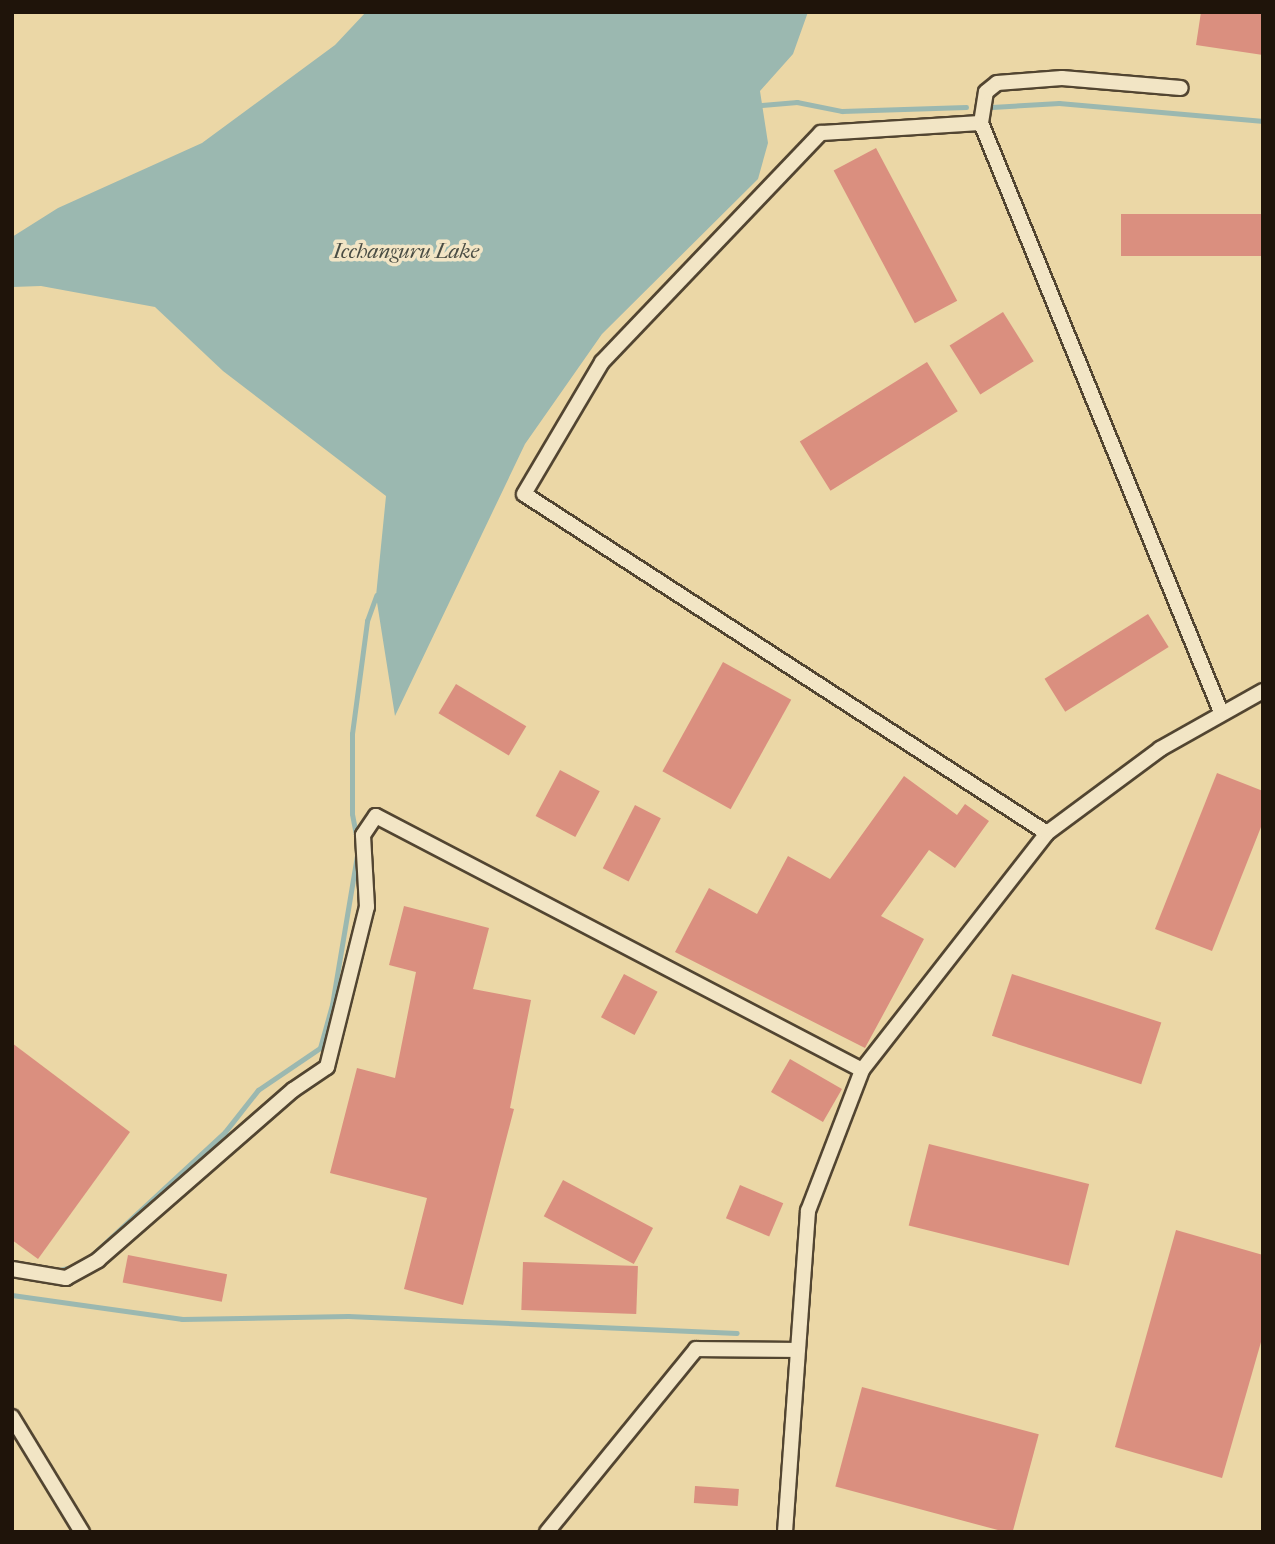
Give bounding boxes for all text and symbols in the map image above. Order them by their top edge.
water label: Icchanguru Lake [333,238,479,264]

